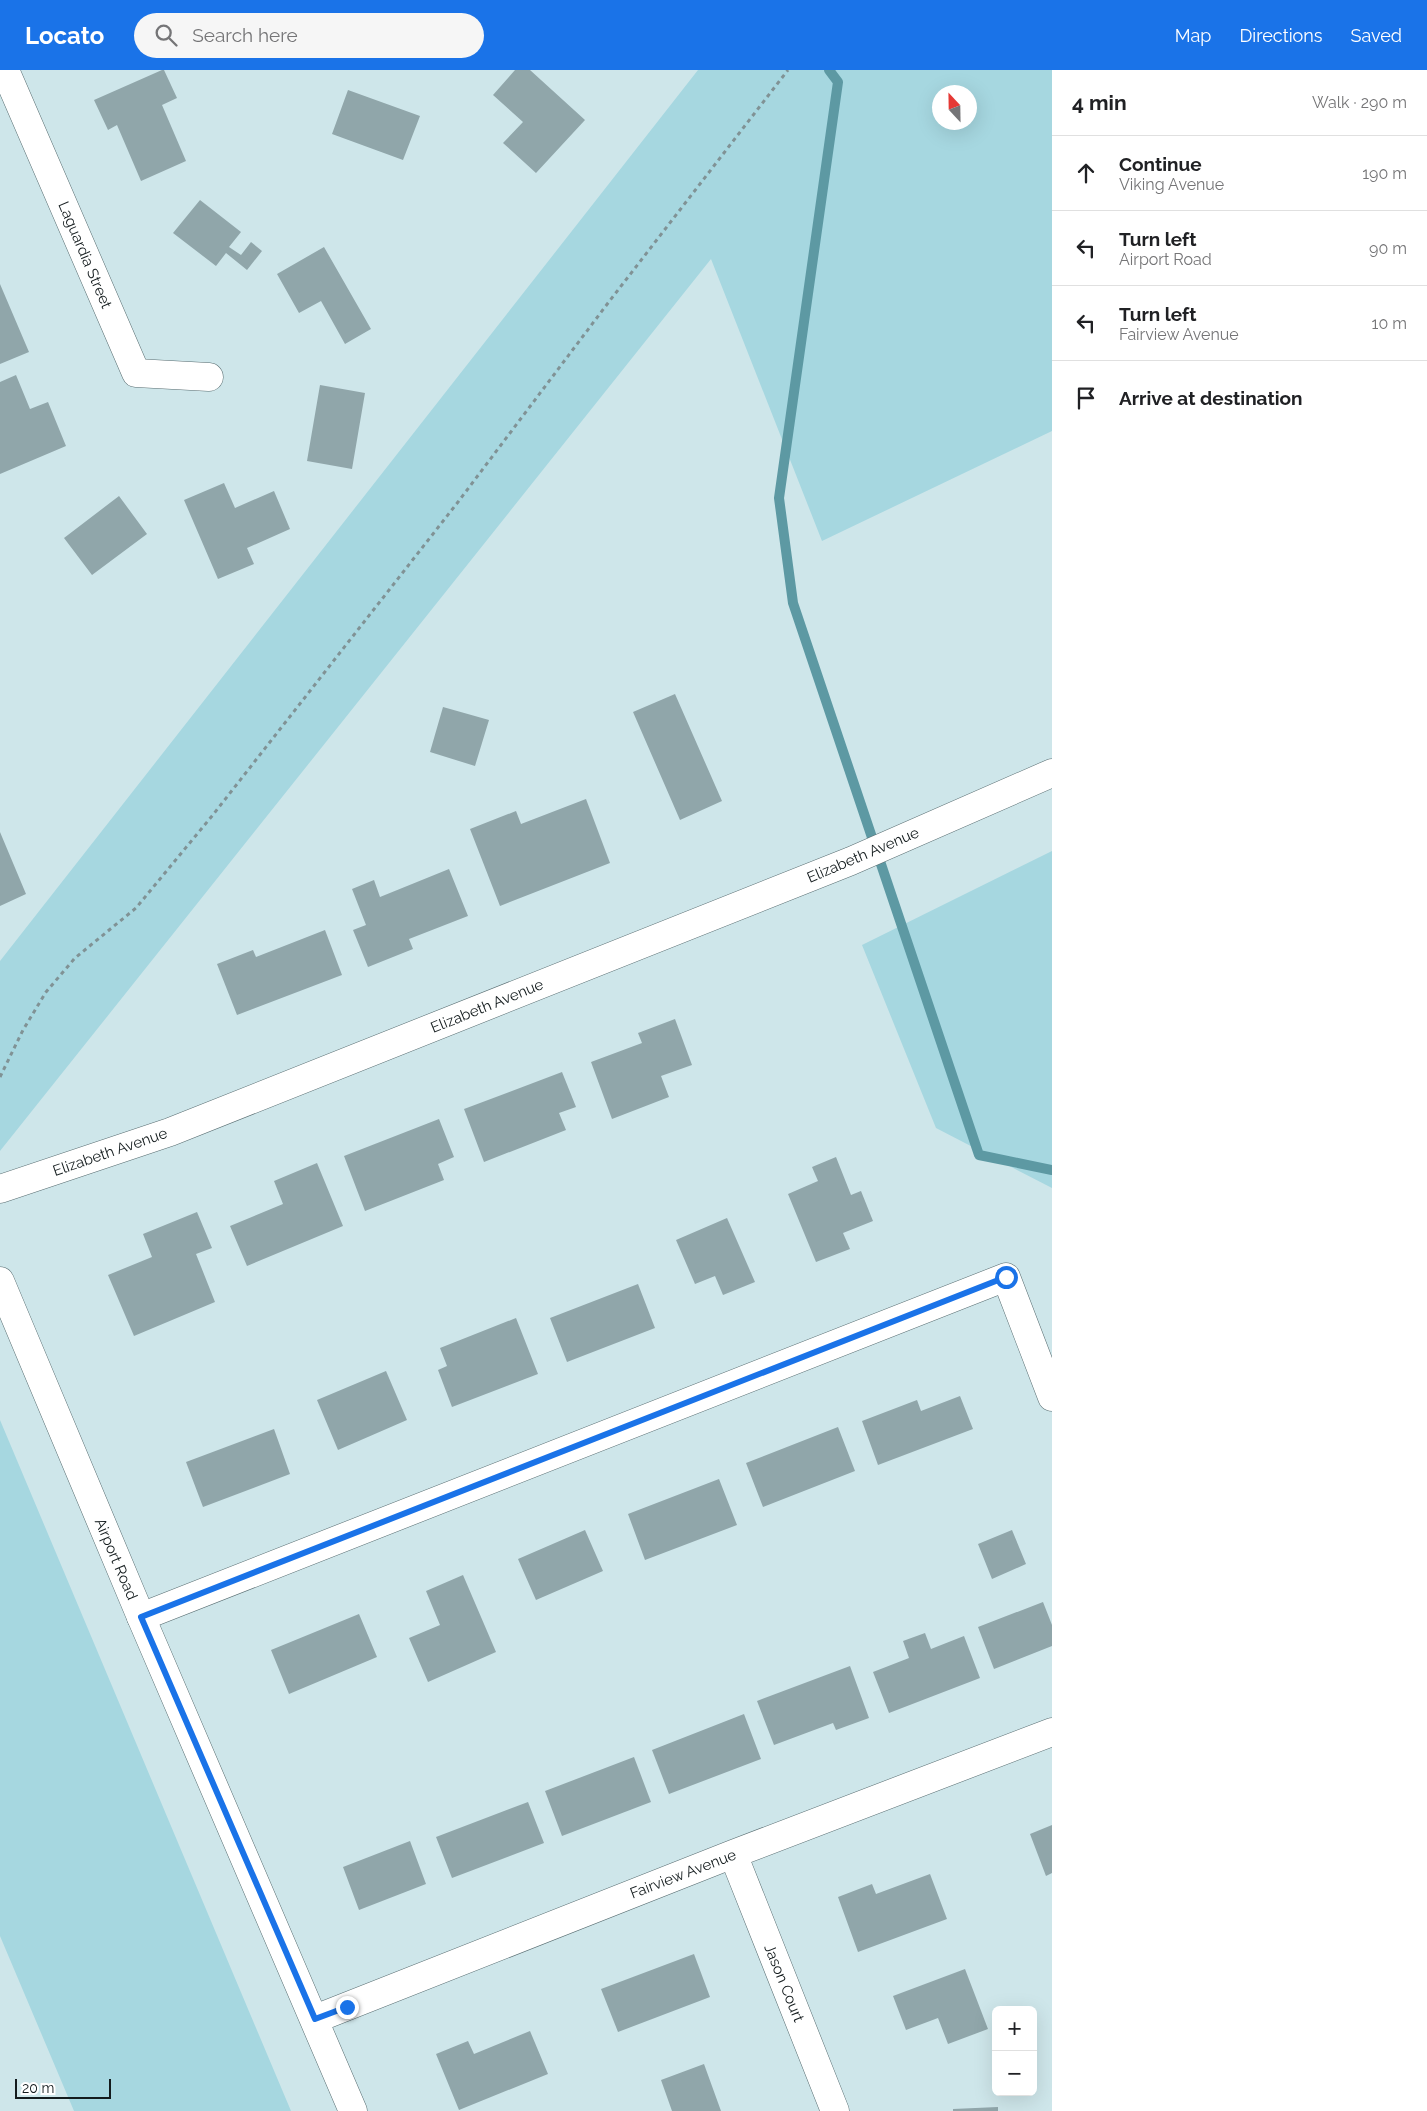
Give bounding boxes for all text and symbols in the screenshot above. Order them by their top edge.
search box [134,13,484,58]
text: Locato [25,21,104,50]
icon: search [152,21,180,49]
text: Search here [192,24,298,46]
text: Map [1175,25,1211,46]
text: Directions [1239,25,1323,46]
text: Saved [1351,25,1402,46]
north arrow [932,85,977,130]
text: 4 min [1072,90,1127,115]
text: Walk · 290 m [1312,93,1407,112]
text: Continue [1119,153,1202,175]
icon: ahead [1072,159,1100,187]
text: 190 m [1362,164,1407,183]
text: Viking Avenue [1119,175,1224,194]
street label: Laguardia Street [54,199,116,311]
text: Turn left [1119,228,1196,250]
icon: left [1072,234,1100,262]
text: 90 m [1369,239,1407,258]
text: Airport Road [1119,250,1212,269]
text: Turn left [1119,303,1196,325]
icon: left [1072,309,1100,337]
text: 10 m [1372,314,1407,333]
text: Fairview Avenue [1119,325,1239,344]
icon: arrive [1072,384,1100,412]
text: Arrive at destination [1119,387,1303,409]
street label: Elizabeth Avenue [804,823,922,887]
street label: Elizabeth Avenue [428,975,546,1037]
street label: Elizabeth Avenue [50,1124,170,1180]
route start [995,1266,1018,1289]
street label: Airport Road [91,1515,141,1603]
street label: Fairview Avenue [627,1845,739,1903]
street label: Jason Court [760,1941,808,2025]
route end [336,1996,359,2019]
map controls [992,2006,1037,2096]
button: + [992,2006,1037,2051]
button: − [992,2051,1037,2096]
scale bar [15,2076,111,2099]
text: 20 m [22,2080,54,2096]

